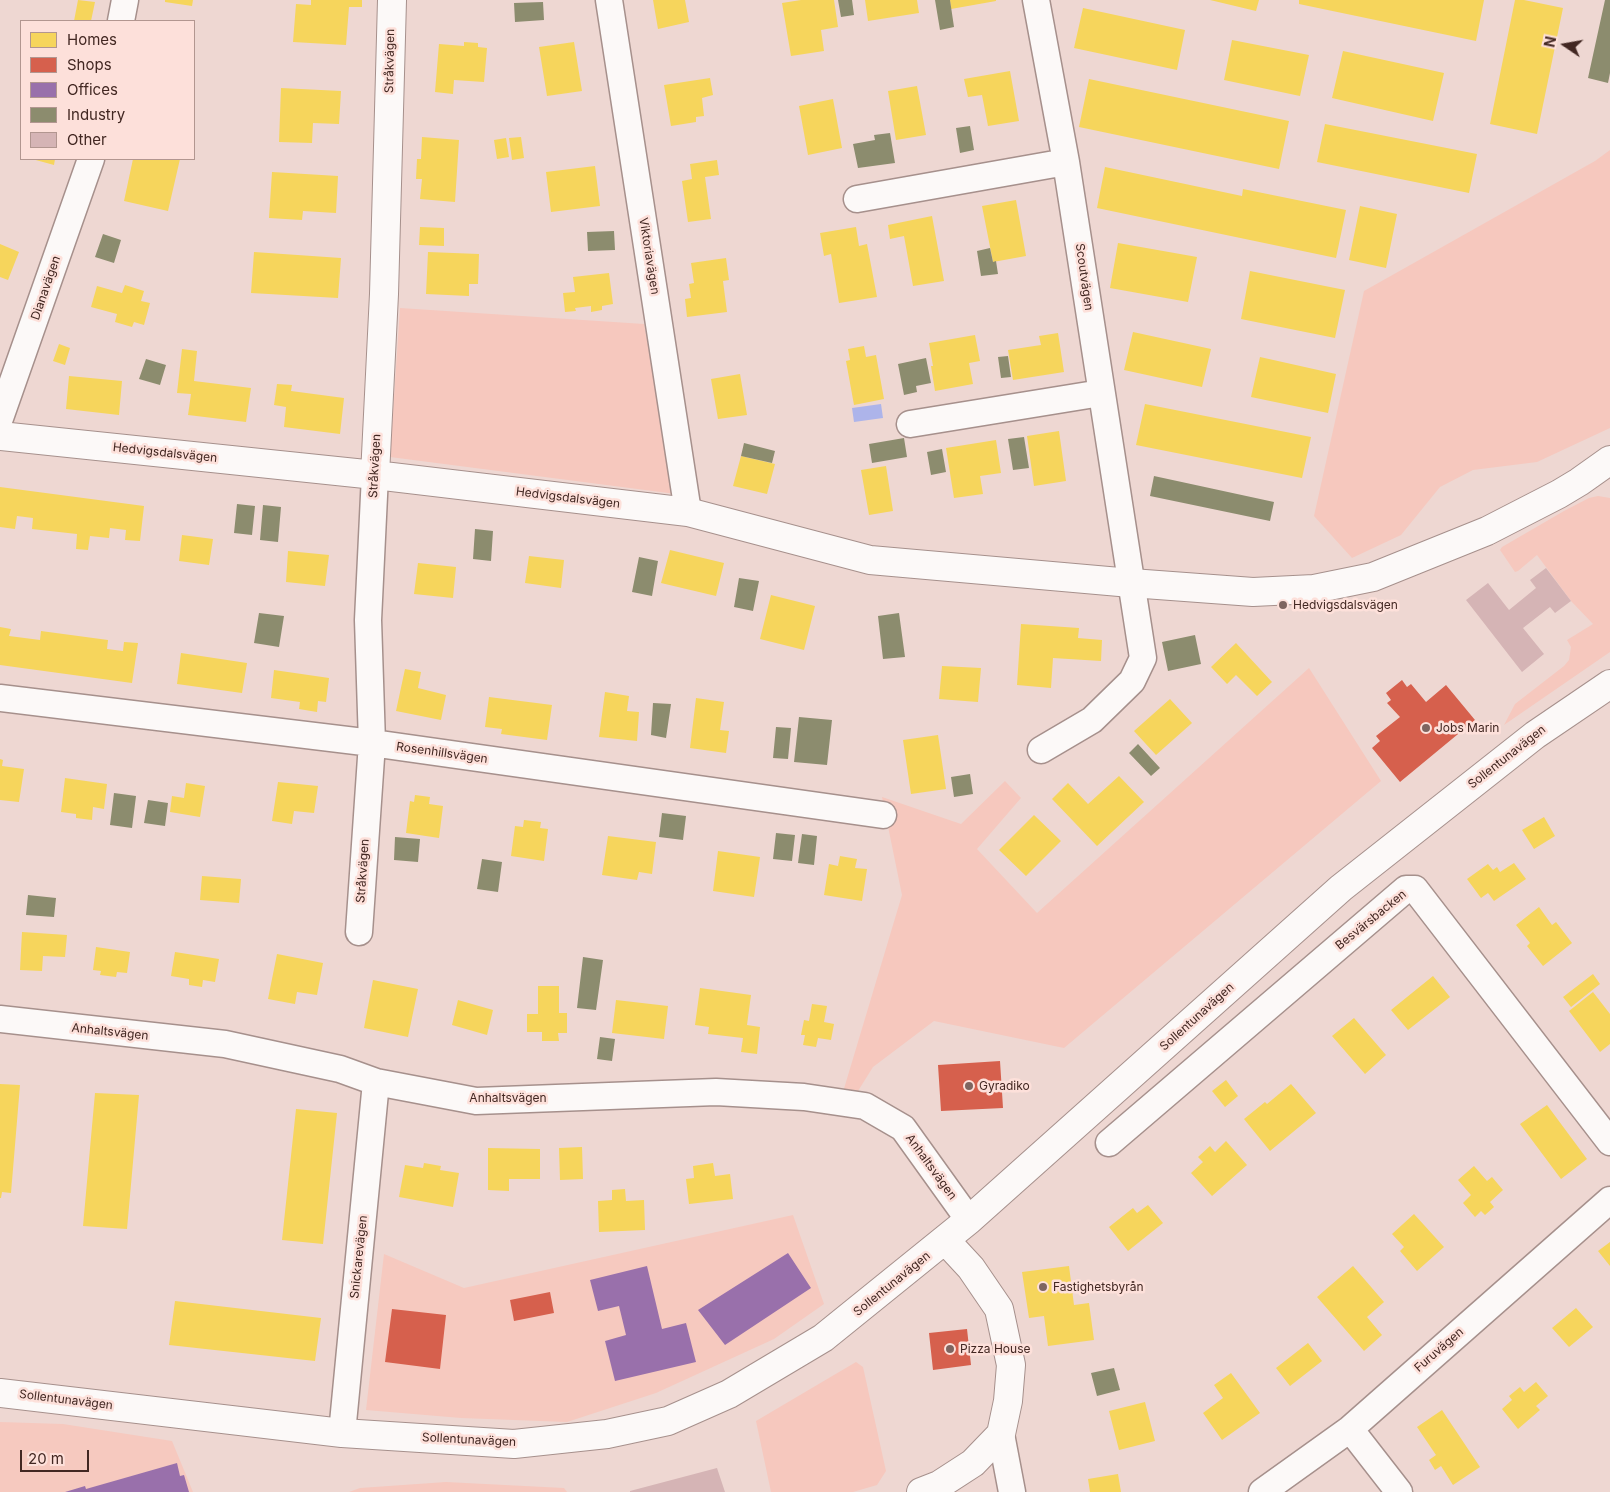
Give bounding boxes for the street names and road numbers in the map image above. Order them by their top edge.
street label: Stråkvägen [382,29,398,93]
street label: Viktoriavägen [636,216,662,296]
street label: Scoutvägen [1072,242,1096,312]
street label: Dianavägen [28,254,64,322]
street label: Stråkvägen [366,433,384,499]
street label: Hedvigsdalsvägen [112,440,218,466]
street label: Hedvigsdalsvägen [515,484,621,512]
street label: Sollentunavägen [1465,722,1549,792]
street label: Rosenhillsvägen [395,739,489,767]
street label: Stråkvägen [354,838,372,904]
street label: Besvärsbacken [1333,887,1409,953]
street label: Sollentunavägen [1157,980,1237,1054]
street label: Anhaltsvägen [71,1021,149,1043]
street label: Anhaltsvägen [469,1091,547,1105]
street label: Anhaltsvägen [902,1132,960,1202]
street label: Snickarevägen [347,1215,371,1299]
street label: Sollentunavägen [851,1249,933,1319]
street label: Furuvägen [1412,1325,1466,1375]
street label: Sollentunavägen [18,1387,114,1413]
street label: Sollentunavägen [422,1430,516,1450]

